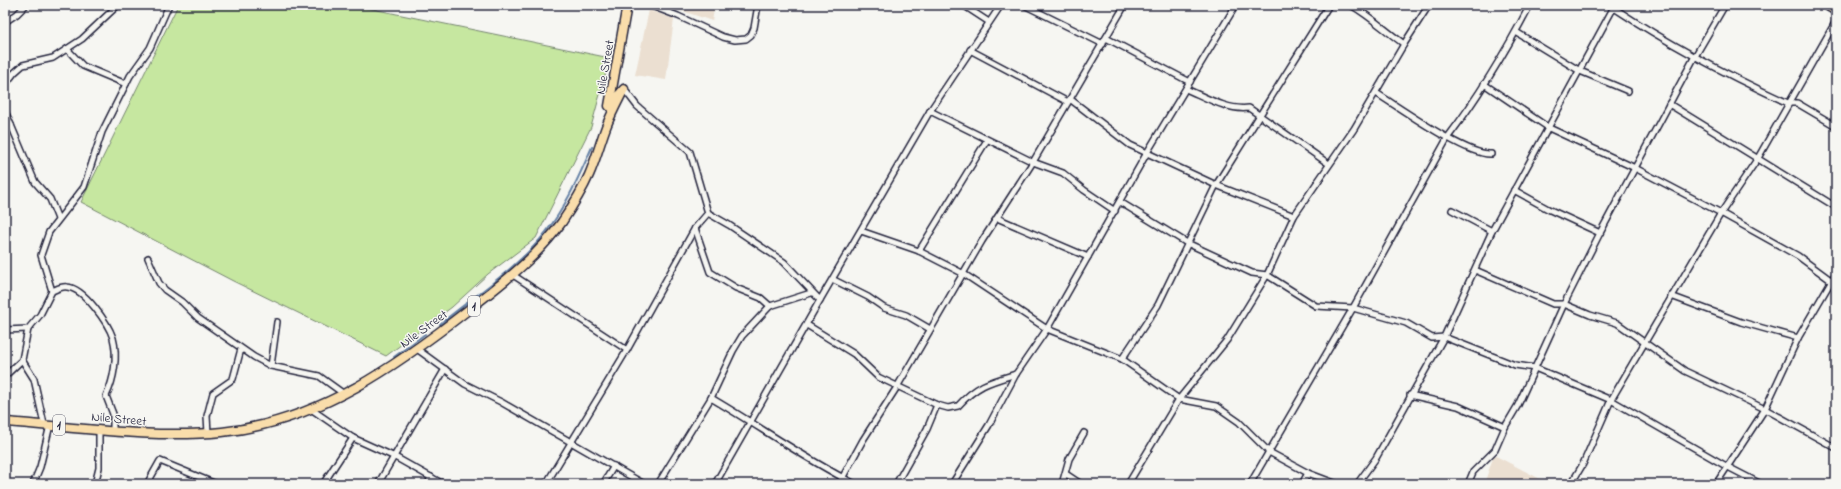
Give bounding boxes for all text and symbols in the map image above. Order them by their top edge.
street label: Nile Street [591,38,620,96]
road number: 1 [468,296,480,316]
street label: Nile Street [396,305,452,353]
street label: Nile Street [91,408,148,431]
road number: 1 [53,415,65,435]

